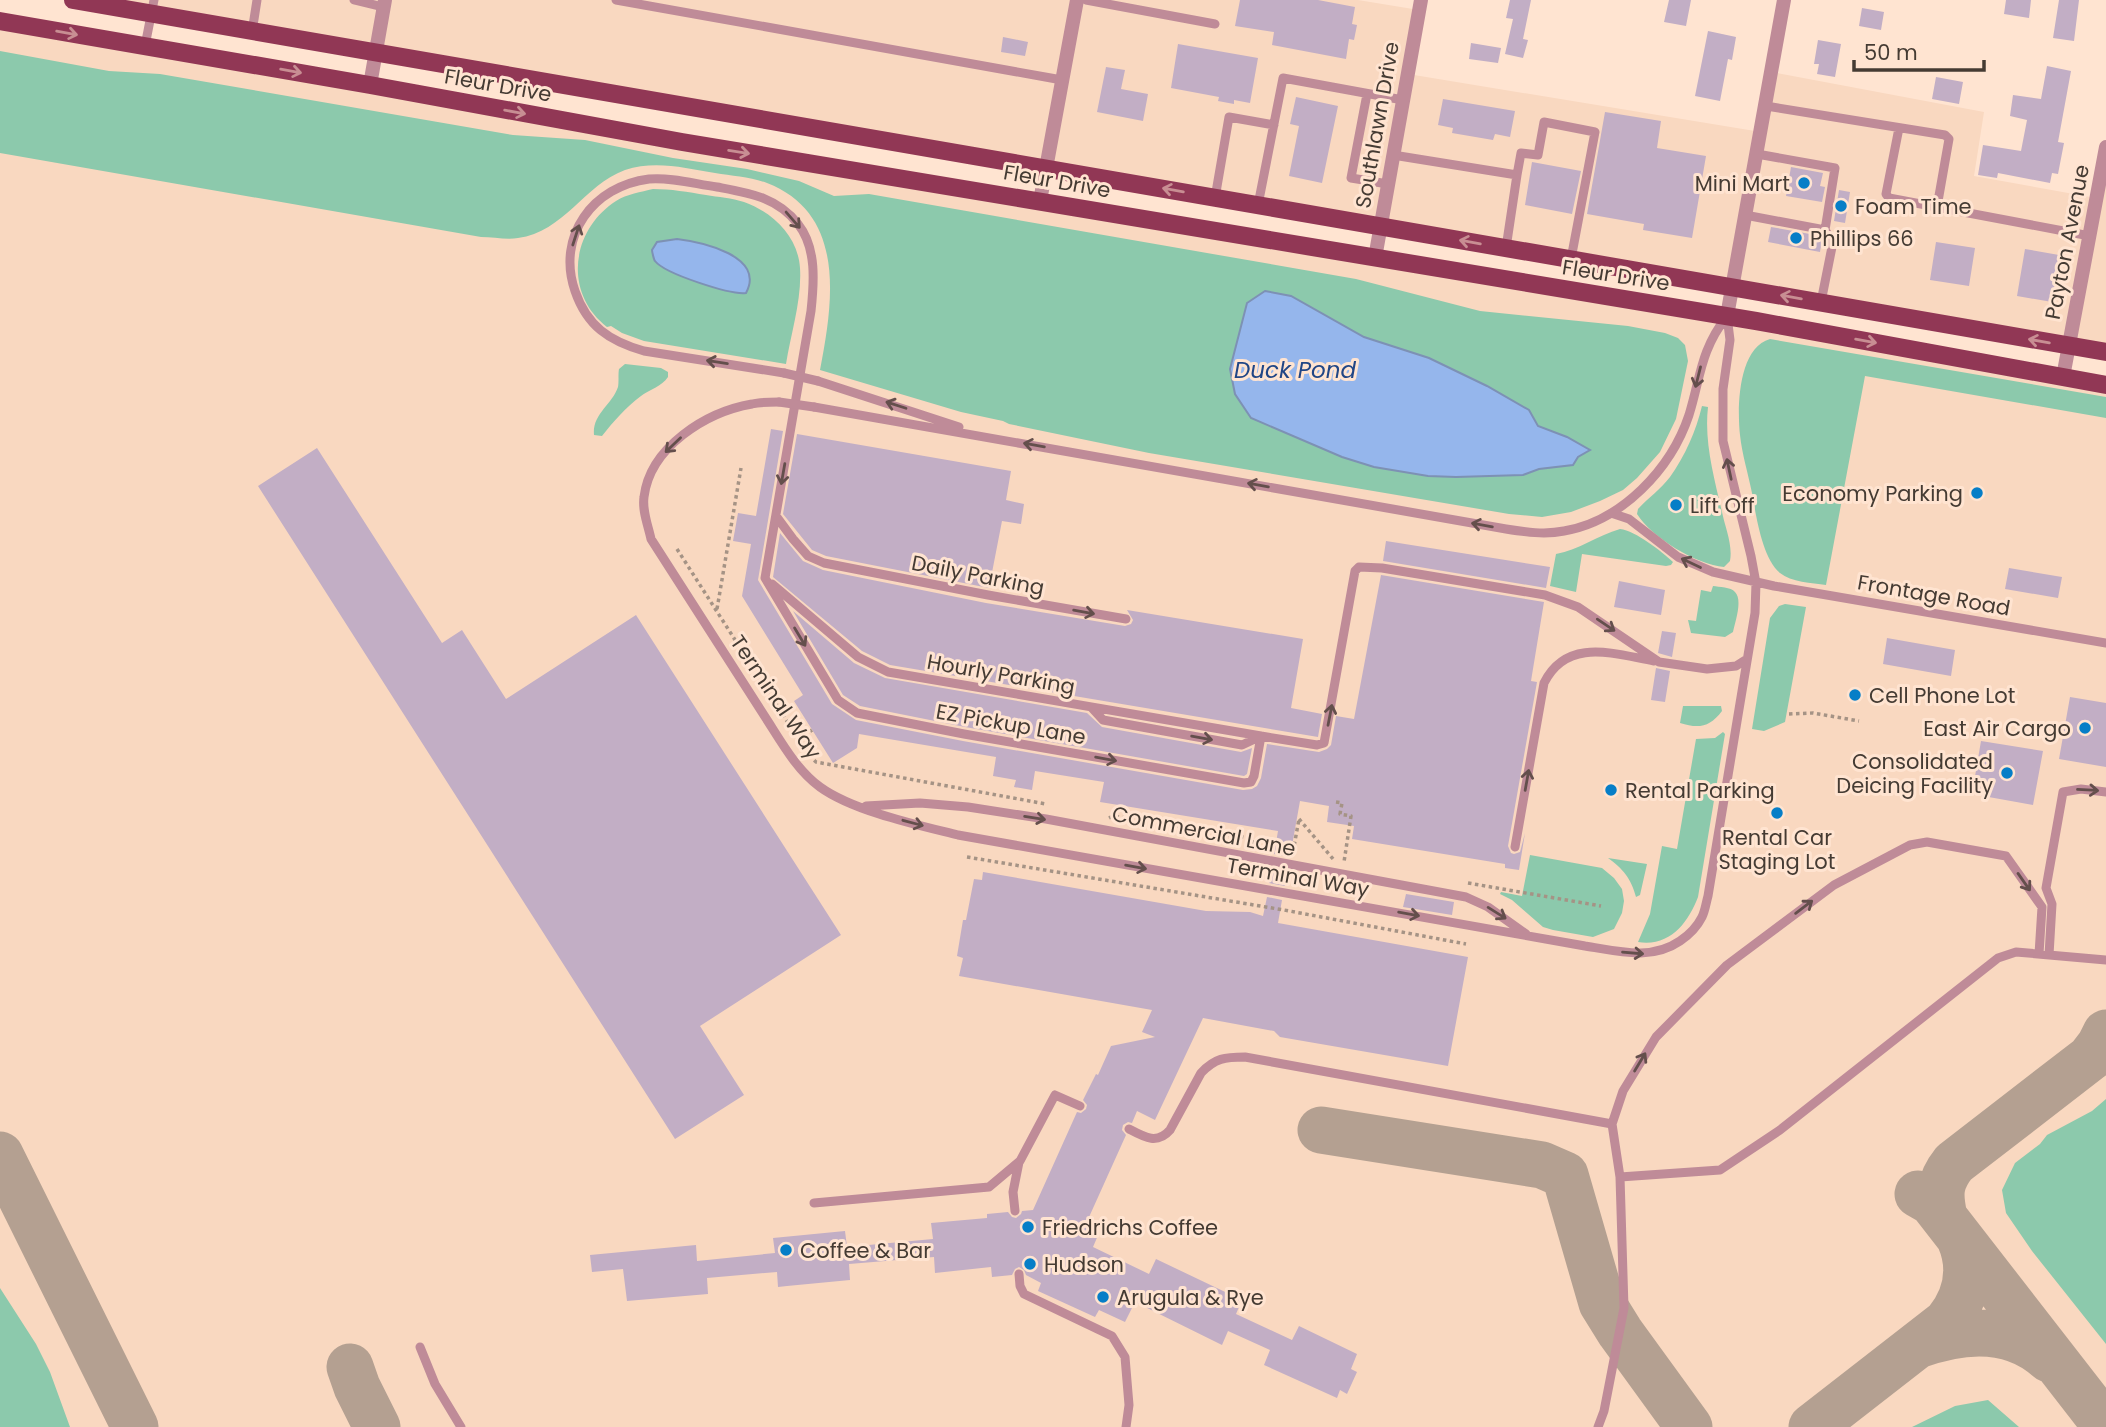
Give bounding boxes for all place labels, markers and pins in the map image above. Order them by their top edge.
place label: Mini Mart [1695,169,1790,198]
marker: Mini Mart [1796,175,1812,191]
place label: Foam Time [1855,192,1972,221]
marker: Foam Time [1833,198,1849,214]
place label: Phillips 66 [1810,224,1914,253]
marker: Phillips 66 [1788,230,1804,246]
place label: Economy Parking [1782,479,1963,508]
marker: Economy Parking [1969,485,1985,501]
place label: Lift Off [1690,491,1755,520]
marker: Lift Off [1668,497,1684,513]
place label: Cell Phone Lot [1869,681,2015,710]
marker: Cell Phone Lot [1847,687,1863,703]
place label: East Air Cargo [1923,714,2071,743]
marker: East Air Cargo [2077,720,2093,736]
place label: Consolidated Deicing Facility [1836,747,1993,800]
marker: Consolidated Deicing Facility [1999,765,2015,781]
place label: Rental Parking [1625,776,1775,805]
marker: Rental Parking [1603,782,1619,798]
marker: Rental Car Staging Lot [1769,805,1785,821]
place label: Rental Car Staging Lot [1719,823,1835,876]
place label: Friedrichs Coffee [1042,1213,1218,1242]
marker: Friedrichs Coffee [1020,1219,1036,1235]
place label: Coffee & Bar [800,1236,931,1265]
marker: Coffee & Bar [778,1242,794,1258]
place label: Hudson [1044,1250,1124,1279]
marker: Hudson [1022,1256,1038,1272]
place label: Arugula & Rye [1117,1283,1264,1312]
marker: Arugula & Rye [1095,1289,1111,1305]

